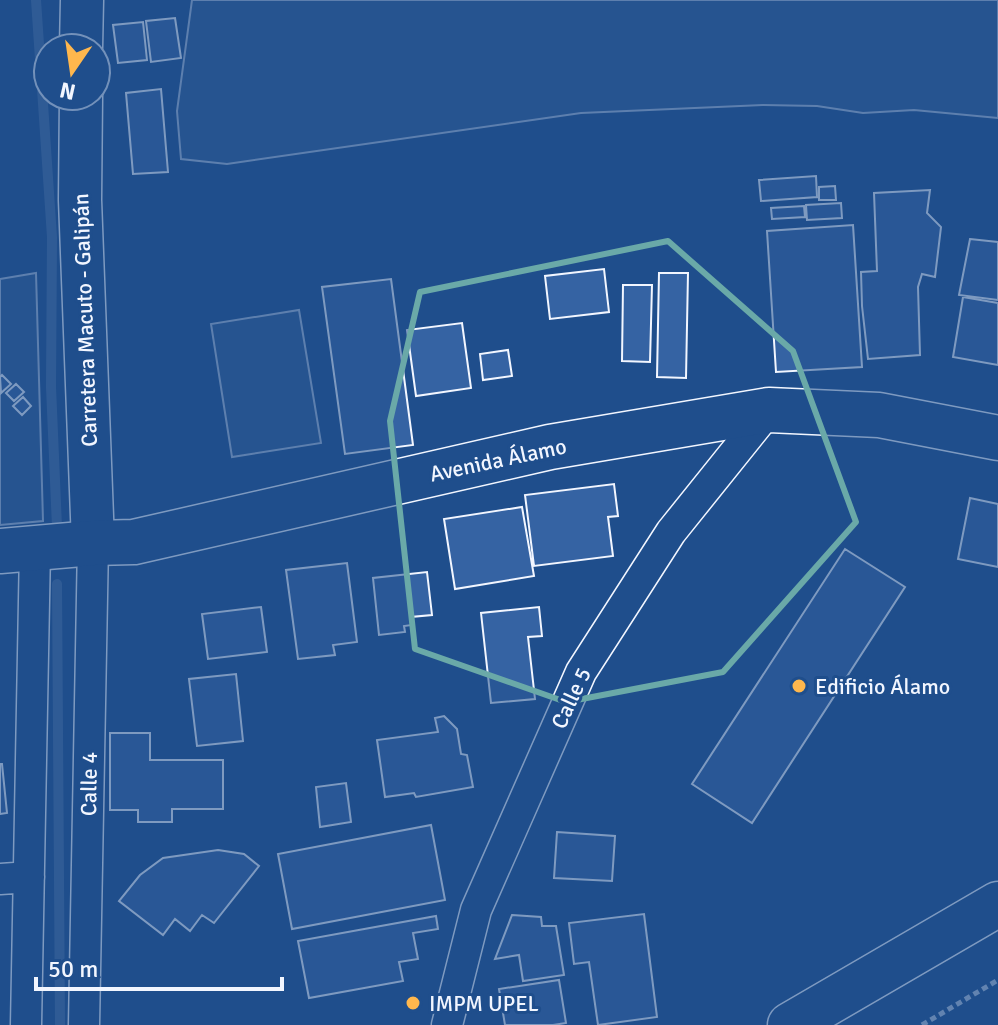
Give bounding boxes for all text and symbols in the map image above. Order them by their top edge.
north arrow [32,32,112,112]
text: N [57,76,78,106]
street label: Carretera Macuto - Galipán [67,193,103,447]
street label: Avenida Álamo [427,432,569,488]
street label: Calle 5 [545,663,597,733]
place label: Edificio Álamo [815,673,950,700]
marker: Edificio Álamo [790,677,808,695]
street label: Calle 4 [75,751,103,816]
scale bar [36,941,282,991]
text: 50 m [48,954,98,984]
place label: IMPM UPEL [429,990,539,1017]
marker: IMPM UPEL [404,994,422,1012]

